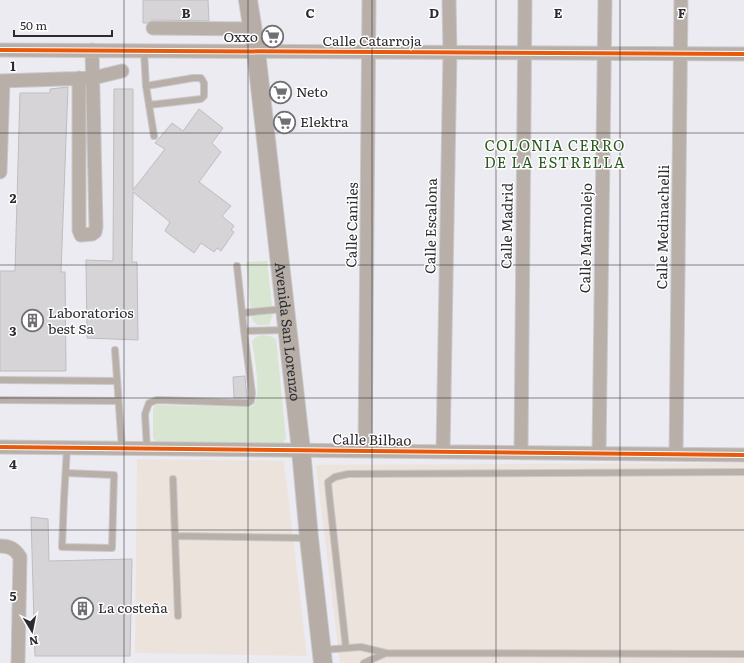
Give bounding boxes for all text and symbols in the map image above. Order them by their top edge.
text: B [182,3,191,22]
text: C [305,3,315,22]
text: D [429,3,439,22]
text: E [554,3,563,22]
text: F [678,3,686,22]
scale bar [14,12,112,38]
text: 50 m [20,16,47,34]
supermarket icon: Oxxo [260,24,286,50]
place label: Oxxo [223,26,258,46]
street label: Calle Catarroja [322,30,422,50]
text: 1 [10,56,16,75]
supermarket icon: Neto [268,79,294,105]
place label: Neto [296,81,328,101]
supermarket icon: Elektra [271,109,297,135]
place label: Elektra [300,111,349,131]
district label: COLONIA CERRO DE LA ESTRELLA [484,133,626,173]
street label: Calle Medinachelli [651,164,673,289]
street label: Calle Escalona [419,178,441,274]
street label: Calle Caniles [340,182,362,268]
street label: Calle Madrid [495,182,517,269]
street label: Calle Marmolejo [574,183,596,293]
text: 2 [10,188,17,207]
street label: Avenida San Lorenzo [271,261,306,402]
place label: Laboratorios best Sa [48,302,134,338]
building icon: Laboratorios best Sa [20,308,46,334]
text: 3 [9,321,17,340]
street label: Calle Bilbao [332,428,412,450]
text: 4 [9,454,17,473]
text: 5 [9,586,17,605]
building icon: La costeña [69,595,95,621]
place label: La costeña [98,597,168,617]
north arrow [12,611,52,651]
text: N [28,633,40,651]

